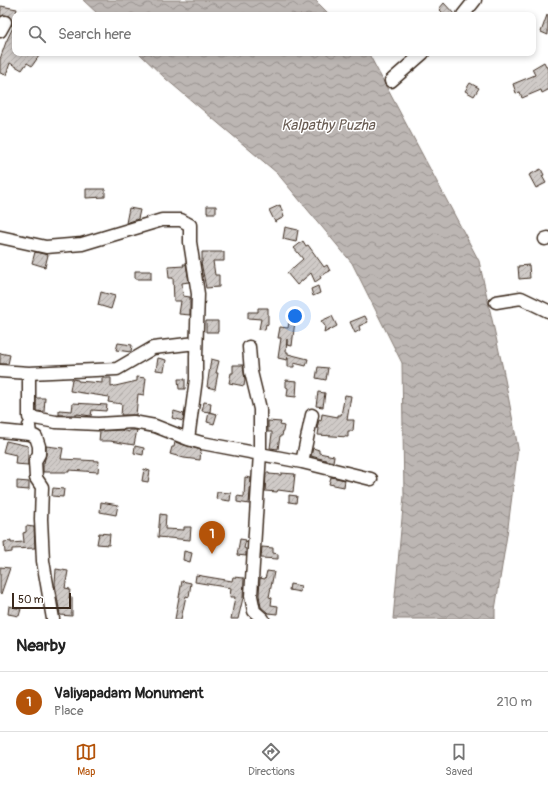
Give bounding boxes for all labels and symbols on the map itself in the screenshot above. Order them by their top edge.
water label: Kalpathy Puzha [281,116,376,135]
your location [285,306,305,326]
pin: 1 [199,521,225,554]
scale bar [12,591,71,610]

